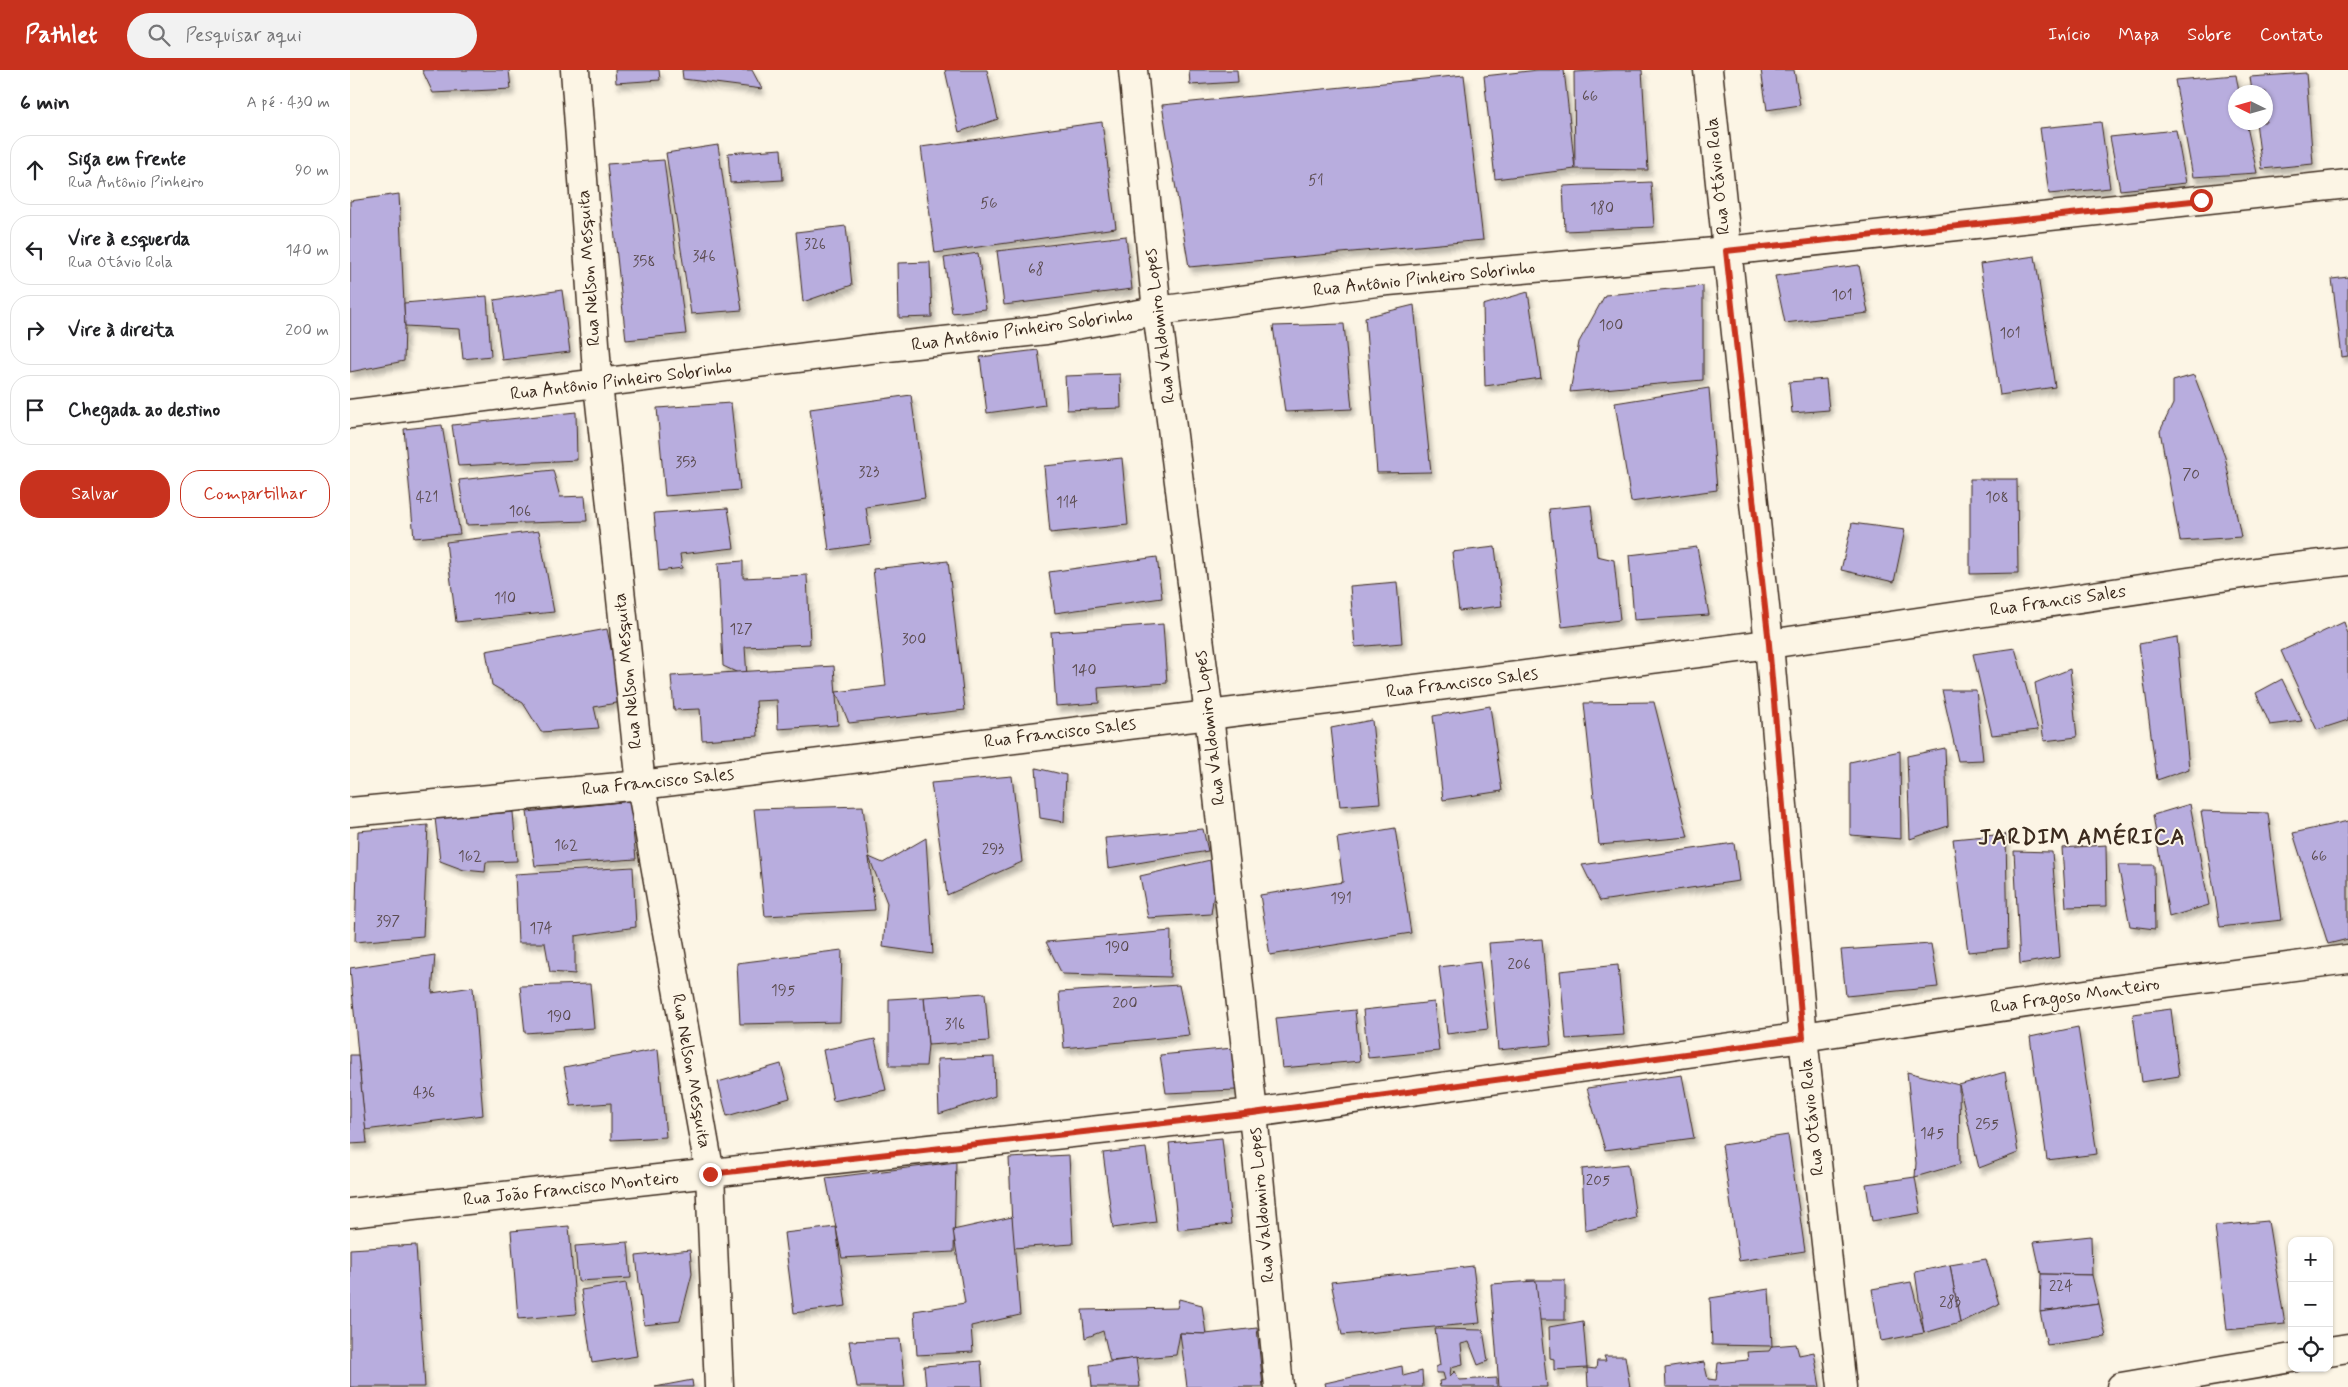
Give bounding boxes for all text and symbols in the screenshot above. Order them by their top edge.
search box [127,13,477,58]
text: Pathlet [25,20,97,51]
icon: search [145,21,173,49]
text: Pesquisar aqui [185,23,302,48]
text: Início [2048,23,2090,47]
text: Mapa [2118,23,2159,47]
text: Sobre [2187,23,2232,47]
text: Contato [2260,23,2323,47]
north arrow [2228,85,2273,130]
house number: 66 [1582,87,1598,107]
text: 6 min [20,89,70,117]
text: A pé · 430 m [247,92,330,113]
street label: Rua Otávio Rola [1700,116,1736,236]
text: Siga em frente [68,147,186,172]
icon: ahead [21,156,49,184]
text: 90 m [295,160,329,181]
house number: 51 [1308,171,1324,191]
text: Rua Antônio Pinheiro [68,172,204,193]
street label: Rua Nelson Mesquita [572,189,606,347]
route start [2190,189,2213,212]
house number: 56 [980,194,998,214]
house number: 180 [1590,199,1614,219]
text: Vire à esquerda [68,227,190,252]
house number: 326 [804,235,826,255]
icon: left [21,236,49,264]
text: 140 m [285,240,329,261]
house number: 346 [693,247,715,267]
street label: Rua Valdomiro Lopes [1139,247,1181,405]
text: Rua Otávio Rola [68,252,173,273]
house number: 358 [633,252,655,272]
street label: Rua Antônio Pinheiro Sobrinho [1312,255,1536,303]
house number: 68 [1028,260,1044,280]
house number: 101 [1831,286,1853,306]
street label: Rua Antônio Pinheiro Sobrinho [910,303,1134,357]
icon: right [21,316,49,344]
house number: 100 [1599,316,1623,336]
text: Vire à direita [68,318,174,343]
text: 200 m [285,320,329,341]
house number: 101 [1999,324,2021,344]
street label: Rua Antônio Pinheiro Sobrinho [509,355,733,406]
icon: arrive [21,396,49,424]
text: Chegada ao destino [68,398,220,423]
house number: 353 [676,453,696,473]
house number: 323 [859,463,879,483]
house number: 70 [2182,465,2200,485]
button: Salvar [20,470,170,518]
button: Compartilhar [180,470,330,518]
house number: 421 [416,488,438,508]
house number: 108 [1985,488,2009,508]
house number: 114 [1056,493,1078,513]
house number: 106 [509,502,531,522]
street label: Rua Francis Sales [1988,580,2128,622]
house number: 110 [494,589,516,609]
street label: Rua Nelson Mesquita [608,592,648,750]
house number: 127 [730,620,753,640]
house number: 300 [902,630,926,650]
street label: Rua Valdomiro Lopes [1189,649,1231,807]
house number: 140 [1072,661,1096,681]
street label: Rua Francisco Sales [1385,662,1539,704]
street label: Rua Francisco Sales [983,712,1137,754]
street label: Rua Francisco Sales [581,762,735,802]
district label: JARDIM AMÉRICA [1978,822,2186,852]
house number: 162 [554,836,578,856]
house number: 293 [982,840,1004,860]
house number: 162 [458,847,482,867]
house number: 66 [2311,847,2327,867]
house number: 191 [1330,889,1352,909]
house number: 397 [376,912,400,932]
house number: 174 [529,919,553,939]
house number: 190 [1105,938,1129,958]
house number: 206 [1508,955,1531,975]
street label: Rua Fragoso Monteiro [1989,972,2161,1021]
house number: 195 [771,981,795,1001]
street label: Rua Nelson Mesquita [666,992,716,1150]
house number: 200 [1113,994,1137,1014]
house number: 190 [547,1007,571,1027]
house number: 316 [945,1015,965,1035]
street label: Rua Otávio Rola [1794,1057,1830,1177]
house number: 436 [413,1083,435,1103]
house number: 255 [1975,1115,1999,1135]
house number: 145 [1920,1124,1944,1144]
street label: Rua Valdomiro Lopes [1243,1126,1281,1284]
route end [699,1163,722,1186]
street label: Rua João Francisco Monteiro [462,1166,680,1212]
house number: 205 [1586,1171,1610,1191]
map controls [2288,1237,2333,1372]
button: + [2288,1237,2333,1282]
house number: 224 [2049,1277,2073,1297]
button: − [2288,1282,2333,1327]
house number: 283 [1939,1293,1961,1313]
button: locate [2288,1327,2333,1372]

